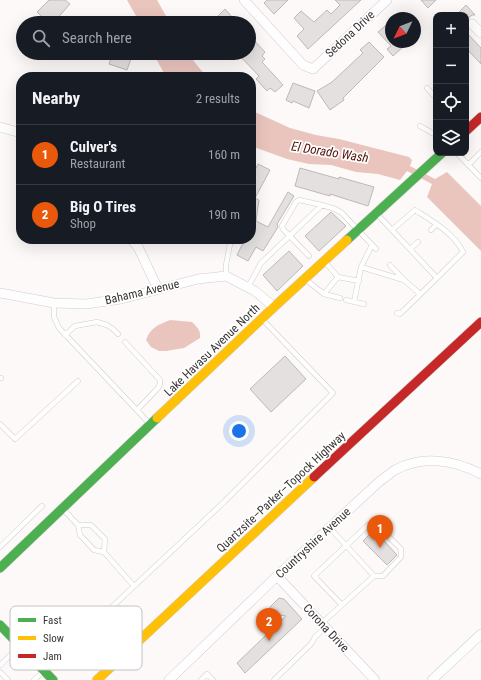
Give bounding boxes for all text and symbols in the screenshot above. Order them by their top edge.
street label: Sedona Drive [323,7,378,60]
north arrow [385,12,421,48]
map controls [433,12,469,156]
button: + [433,12,469,48]
search box [16,16,256,60]
icon: search [30,27,52,49]
text: Search here [62,29,132,47]
button: − [433,48,469,84]
button: locate [433,84,469,120]
text: Nearby [32,88,80,108]
text: 2 results [196,91,240,106]
button: layers [433,120,469,156]
text: Culver's [70,138,117,156]
water label: El Dorado Wash [290,138,370,166]
text: 1 [42,147,48,162]
text: 160 m [208,147,240,162]
text: Restaurant [70,156,125,171]
text: Big O Tires [70,198,136,216]
text: 2 [42,207,48,222]
text: 190 m [208,207,240,222]
text: Shop [70,216,96,231]
street label: Bahama Avenue [103,277,181,307]
street label: Lake Havasu Avenue North [161,301,263,399]
your location [229,421,249,441]
street label: Quartzsite–Parker–Topock Highway [214,429,348,555]
street label: Countryshire Avenue [273,504,354,581]
pin: 1 [367,515,393,548]
street label: Corona Drive [300,601,352,655]
legend [10,606,142,670]
pin: 2 [256,608,282,641]
text: Fast [43,614,62,627]
text: Slow [43,632,64,645]
text: Jam [43,650,62,663]

